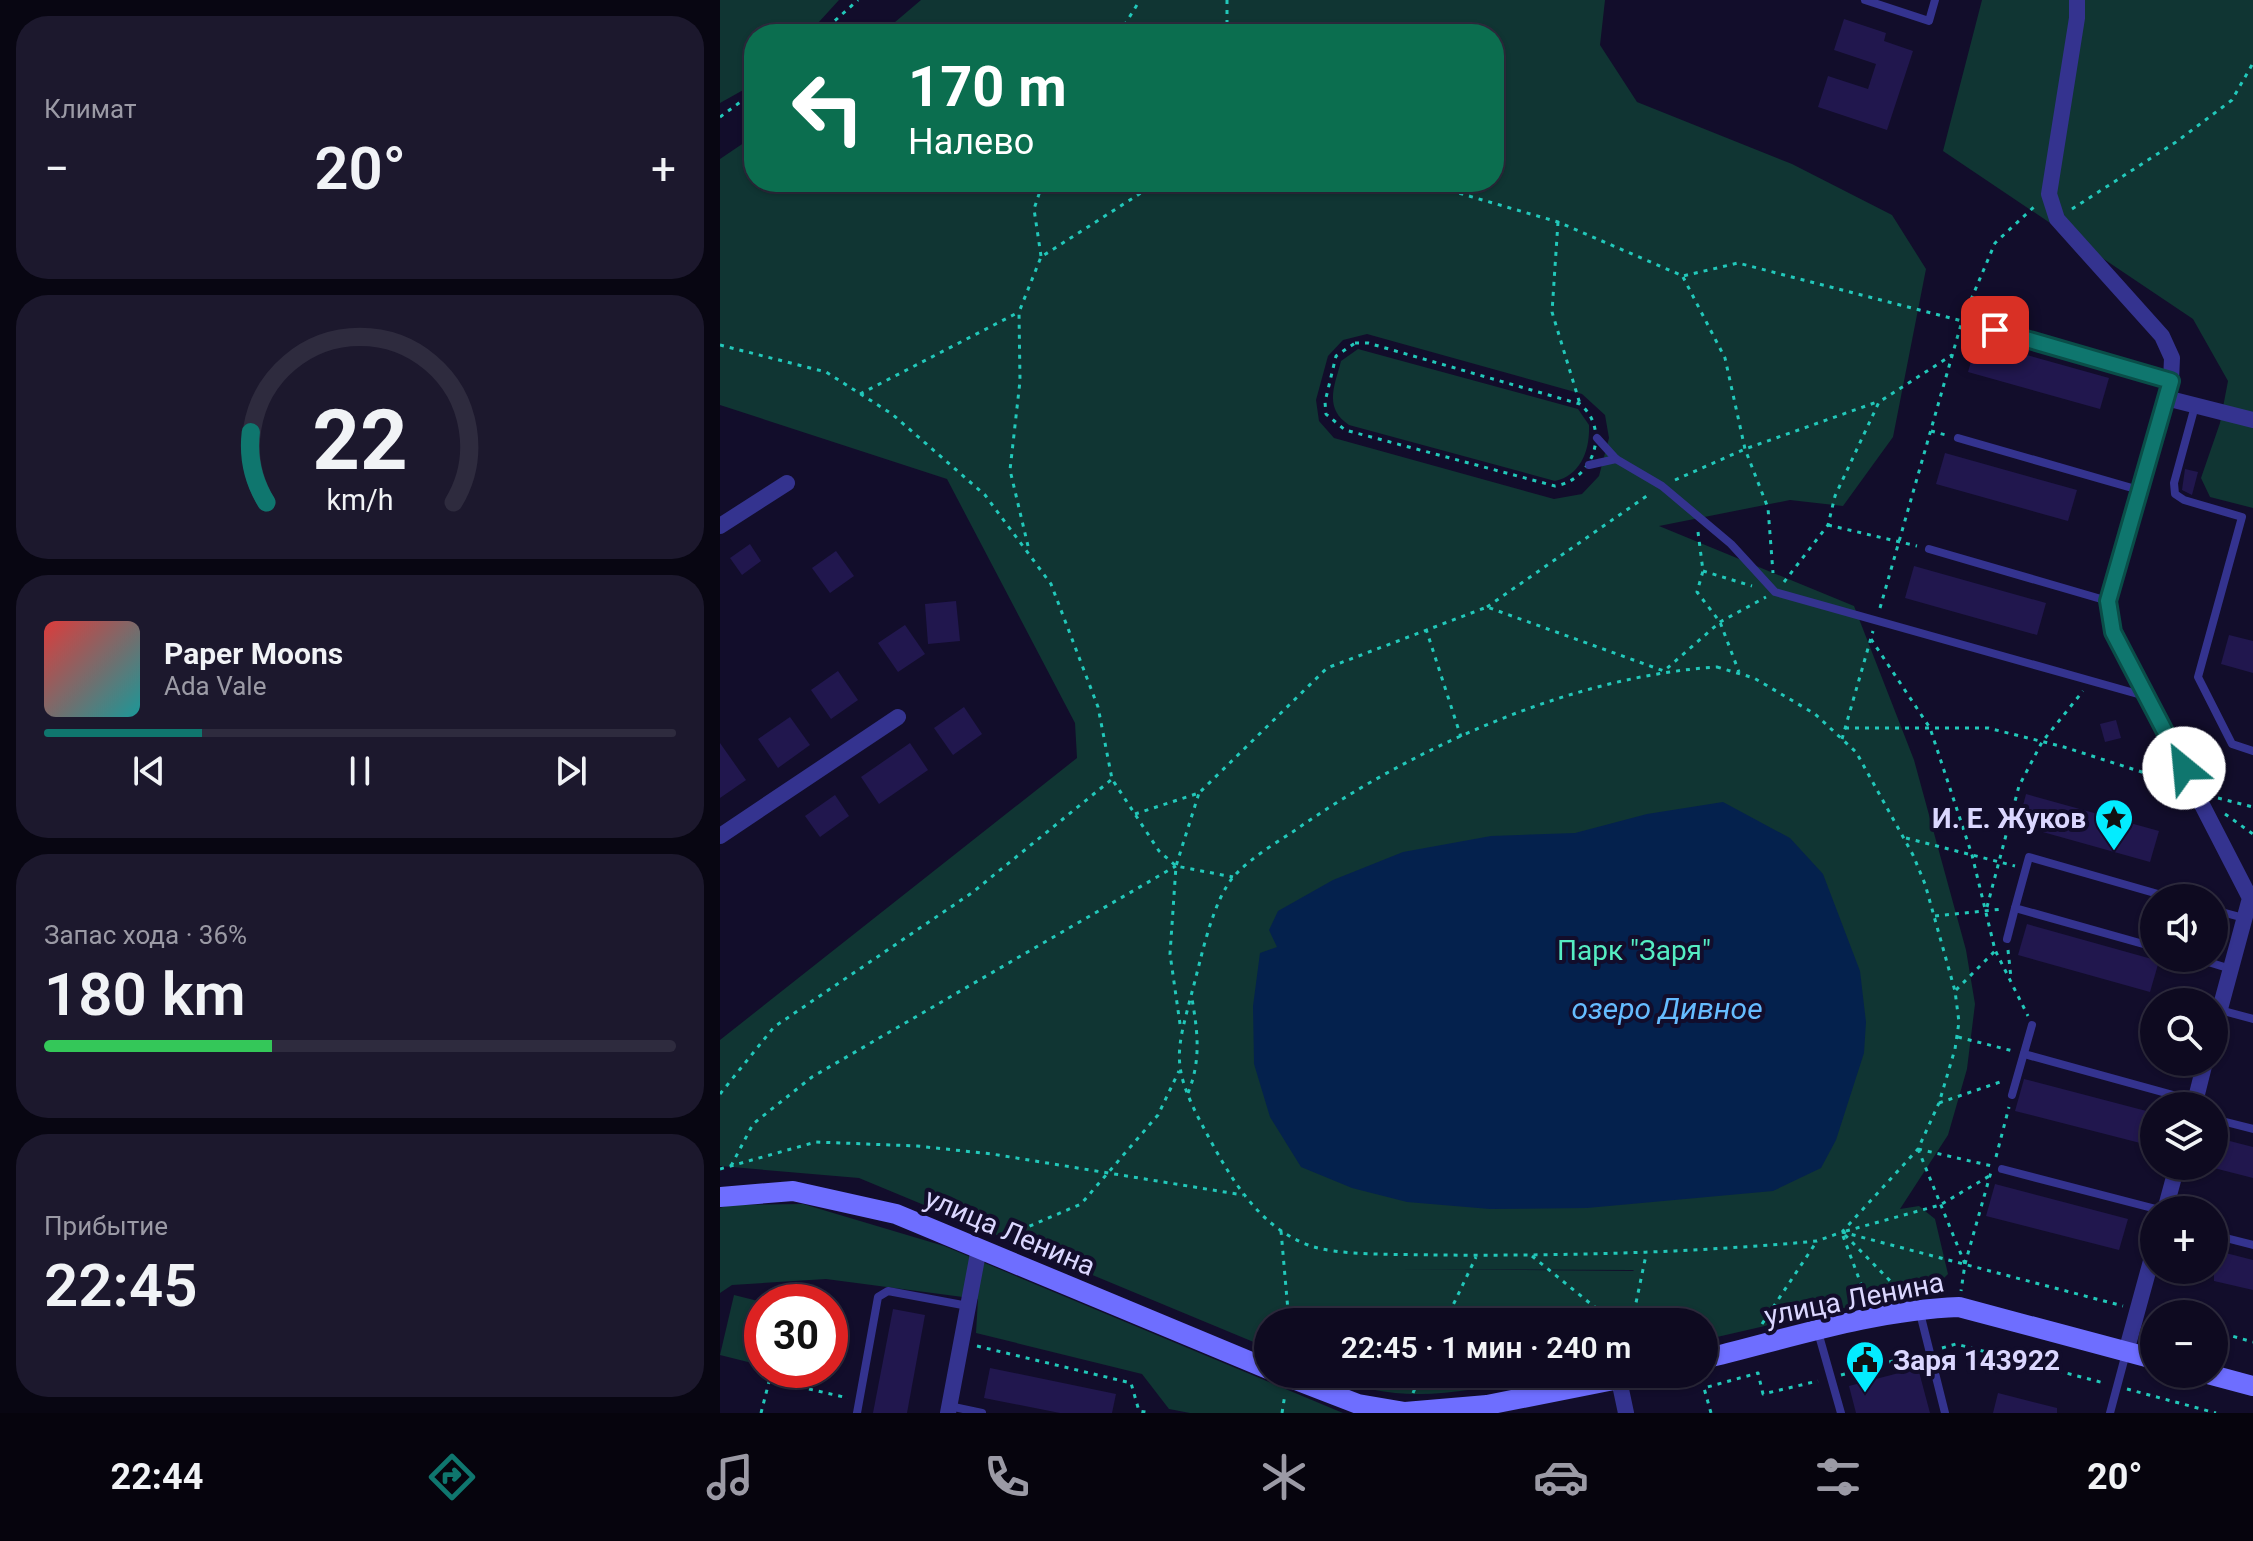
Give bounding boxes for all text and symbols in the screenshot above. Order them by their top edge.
text: 170 m [908,54,1067,120]
icon: left [776,56,880,160]
text: Климат [44,94,136,124]
text: Налево [908,121,1034,163]
text: 20° [314,133,406,204]
text: − [44,143,69,195]
text: + [651,143,676,195]
pin [1961,296,2029,364]
icon: arrive [1973,308,2017,352]
text: 22 [312,392,408,489]
text: km/h [326,483,394,517]
text: Paper Moons [164,636,343,671]
text: Ada Vale [164,671,266,701]
position arrow [2142,726,2226,810]
icon: previous [127,749,171,793]
icon: pause [338,749,382,793]
icon: next [549,749,593,793]
place icon: И. Е. Жуков [2093,797,2135,852]
place label: И. Е. Жуков [1932,802,2086,835]
map controls [2140,884,2228,1388]
button: sound [2140,884,2228,972]
text: Запас хода · 36% [44,920,247,950]
park label: Парк "Заря" [1557,934,1711,967]
text: 180 km [44,959,246,1030]
button: search [2140,988,2228,1076]
water label: озеро Дивное [1571,991,1763,1026]
button: layers [2140,1092,2228,1180]
street label: улица Ленина [920,1181,1100,1283]
button: + [2140,1196,2228,1284]
text: Прибытие [44,1211,168,1241]
text: 22:45 [44,1250,197,1321]
street label: улица Ленина [1761,1265,1947,1333]
speed limit sign: 30 [744,1284,848,1388]
button: − [2140,1300,2228,1388]
text: 22:45 · 1 мин · 240 m [1341,1330,1631,1365]
public building icon: Заря 143922 [1844,1339,1886,1394]
place label: Заря 143922 [1893,1344,2060,1377]
icon: directions [424,1449,480,1505]
icon: music [702,1449,758,1505]
icon: phone [979,1449,1035,1505]
icon: climate [1256,1449,1312,1505]
icon: car [1533,1449,1589,1505]
icon: filters [1810,1449,1866,1505]
text: 22:44 [111,1456,203,1498]
text: 20° [2087,1456,2142,1498]

